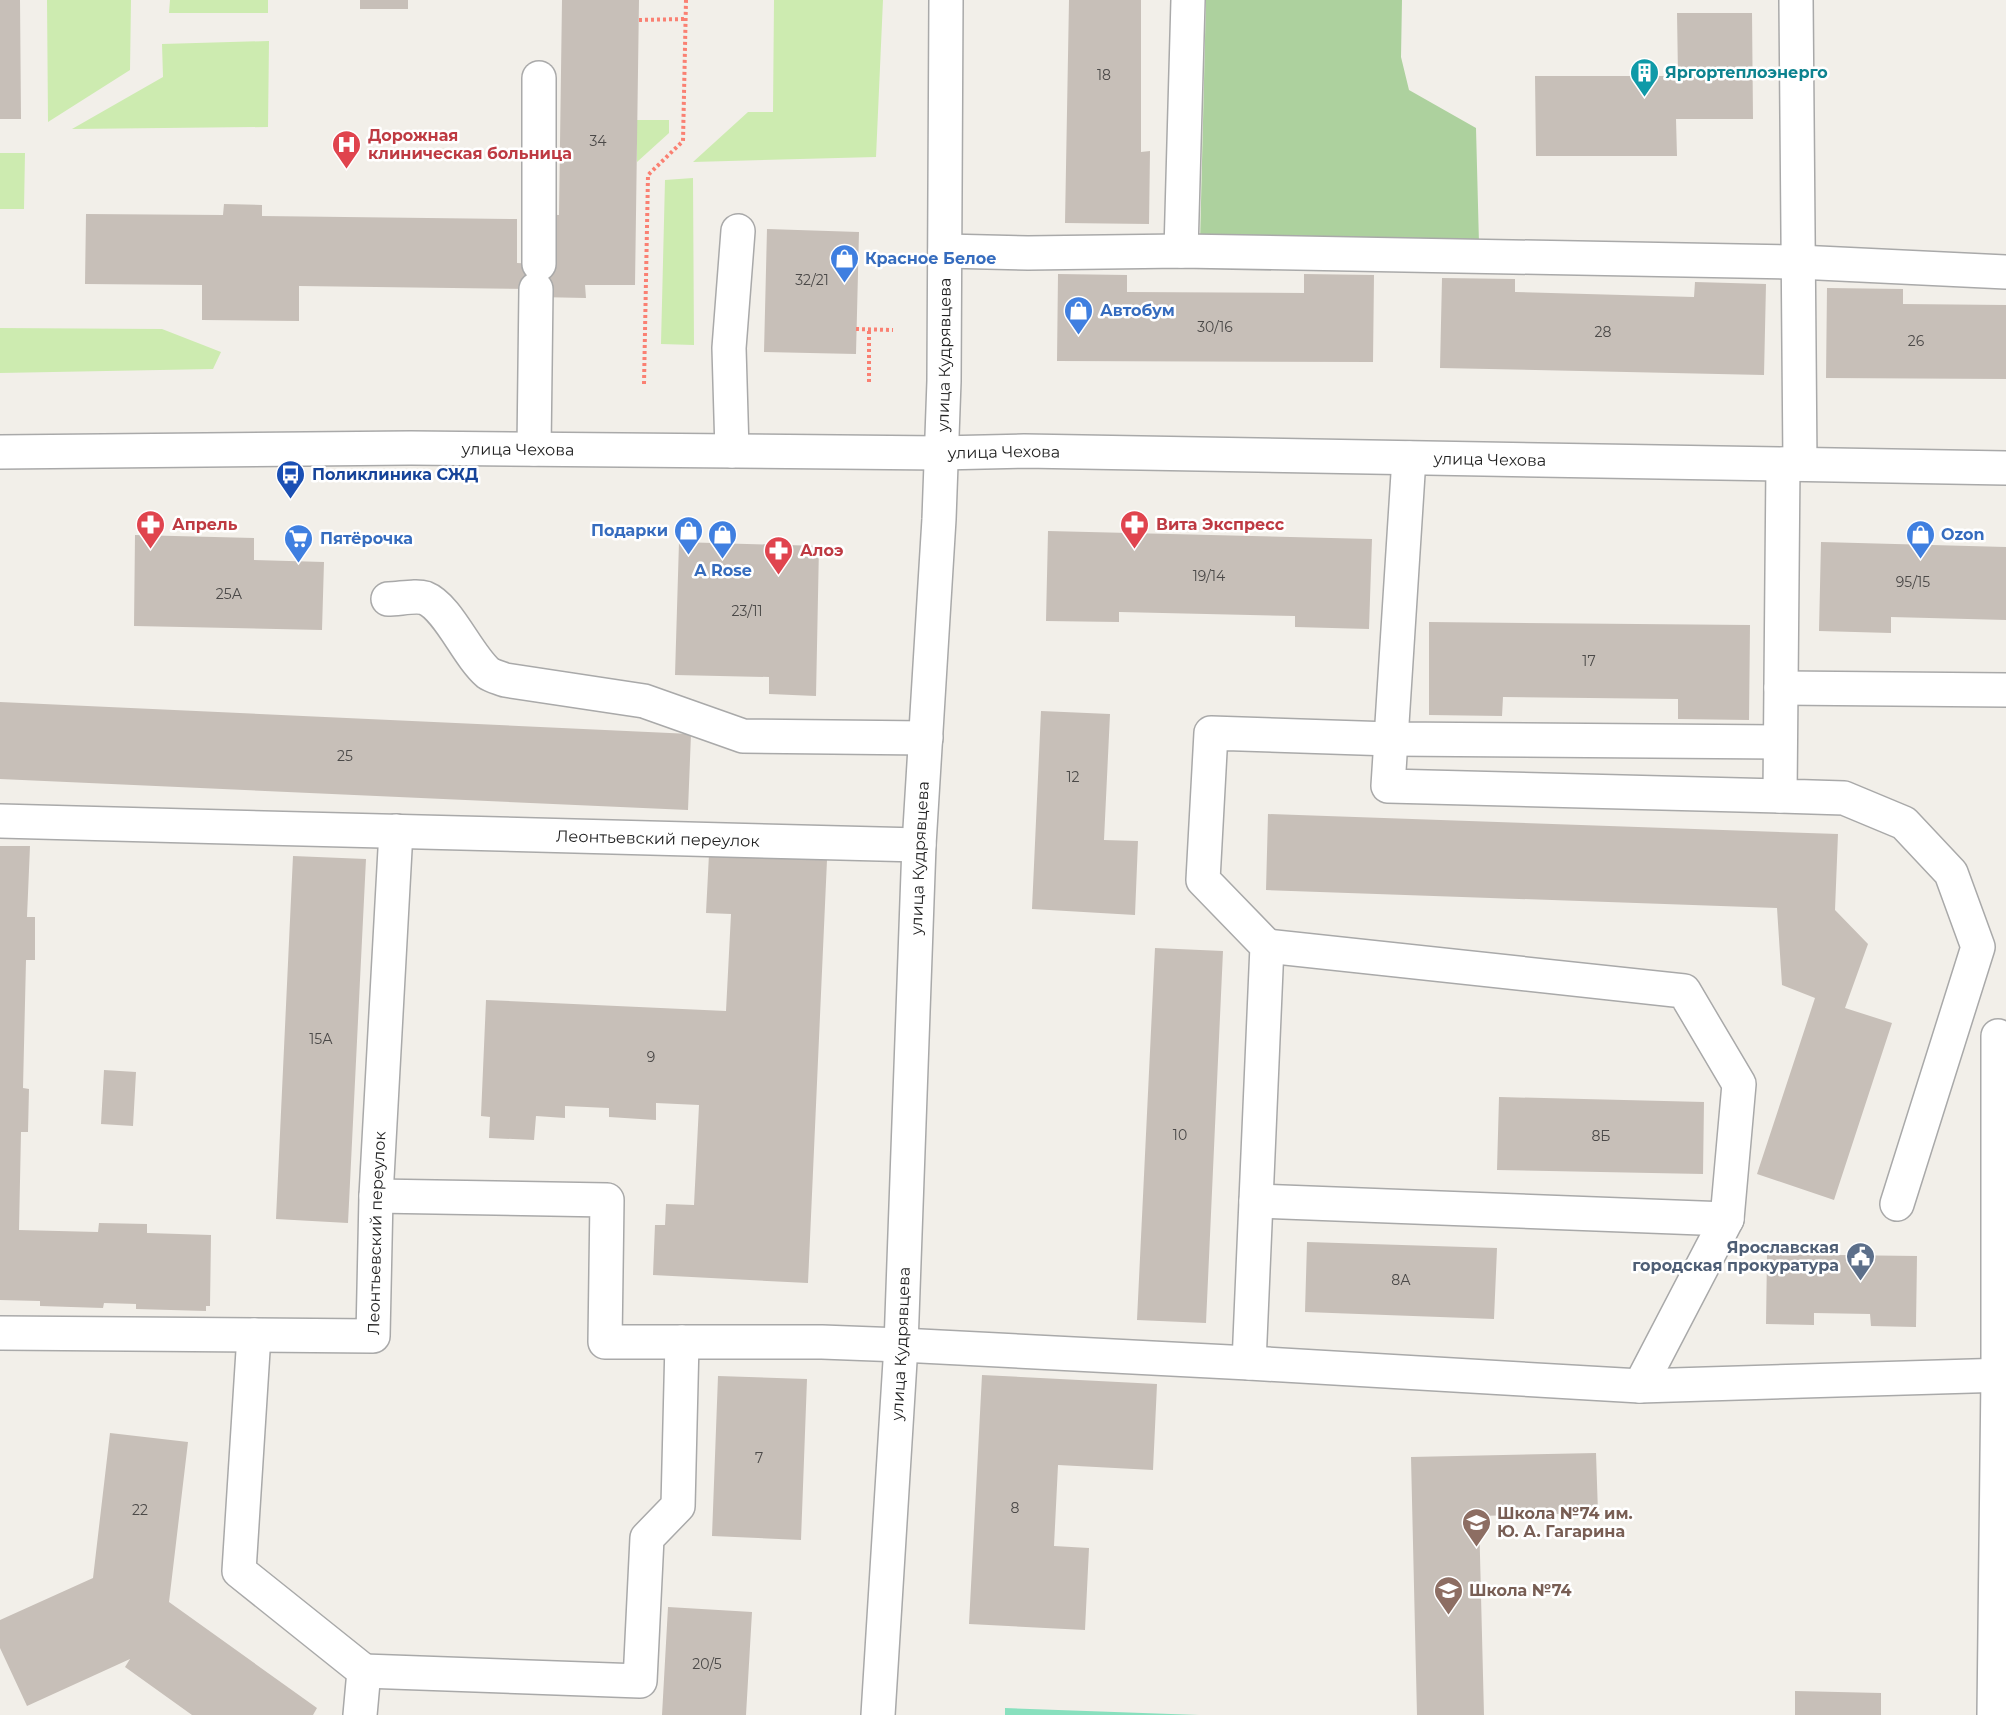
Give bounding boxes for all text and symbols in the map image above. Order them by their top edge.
building icon: Яргортеплоэнерго [1628,56,1660,98]
place label: Яргортеплоэнерго [1665,63,1828,82]
house number: 18 [1097,66,1111,84]
place label: Дорожная клиническая больница [368,126,572,163]
hospital icon: Дорожная клиническая больница [331,128,363,170]
house number: 34 [589,132,607,150]
shop icon: Красное Белое [828,242,860,284]
place label: Красное Белое [865,249,997,268]
house number: 32/21 [795,271,829,289]
street label: улица Кудрявцева [933,278,954,433]
shop icon: Автобум [1063,294,1095,336]
place label: Автобум [1100,301,1175,320]
house number: 30/16 [1197,318,1233,336]
house number: 28 [1595,323,1612,341]
house number: 26 [1908,332,1925,350]
street label: улица Чехова [461,439,574,459]
street label: улица Чехова [946,441,1060,462]
street label: улица Чехова [1432,449,1546,470]
bus stop icon: Поликлиника СЖД [275,458,307,500]
place label: Поликлиника СЖД [312,465,478,484]
pharmacy icon: Апрель [135,508,167,550]
pharmacy icon: Вита Экспресс [1119,508,1151,550]
shop icon: Подарки [673,514,705,556]
place label: Апрель [172,515,238,534]
place label: Вита Экспресс [1156,515,1285,534]
shop icon: A Rose [707,518,739,560]
shop icon: Ozon [1904,518,1936,560]
place label: Подарки [591,521,668,540]
supermarket icon: Пятёрочка [283,522,315,564]
place label: Ozon [1941,525,1985,544]
place label: Пятёрочка [320,529,413,548]
pharmacy icon: Алоэ [763,534,795,576]
place label: Алоэ [800,541,843,560]
place label: A Rose [693,561,752,580]
house number: 19/14 [1193,567,1226,585]
house number: 95/15 [1896,573,1930,591]
house number: 25А [216,585,243,603]
house number: 23/11 [731,602,763,620]
house number: 17 [1582,652,1596,670]
house number: 25 [337,747,353,765]
house number: 12 [1066,768,1080,786]
street label: улица Кудрявцева [906,781,932,936]
street label: Леонтьевский переулок [556,826,761,850]
house number: 15А [309,1030,333,1048]
house number: 9 [647,1048,655,1066]
house number: 10 [1173,1126,1187,1144]
house number: 8Б [1591,1127,1611,1145]
street label: Леонтьевский переулок [364,1130,389,1335]
place label: Ярославская городская прокуратура [1632,1238,1839,1275]
public building icon: Ярославская городская прокуратура [1844,1240,1876,1282]
street label: улица Кудрявцева [887,1266,913,1422]
house number: 8А [1391,1271,1411,1289]
house number: 7 [755,1449,763,1467]
house number: 8 [1011,1499,1020,1517]
house number: 22 [132,1501,148,1519]
place label: Школа №74 им. Ю. А. Гагарина [1497,1504,1633,1541]
school or university icon: Школа №74 им. Ю. А. Гагарина [1460,1506,1492,1548]
school or university icon: Школа №74 [1432,1574,1464,1616]
place label: Школа №74 [1469,1581,1572,1600]
house number: 20/5 [692,1655,722,1673]

